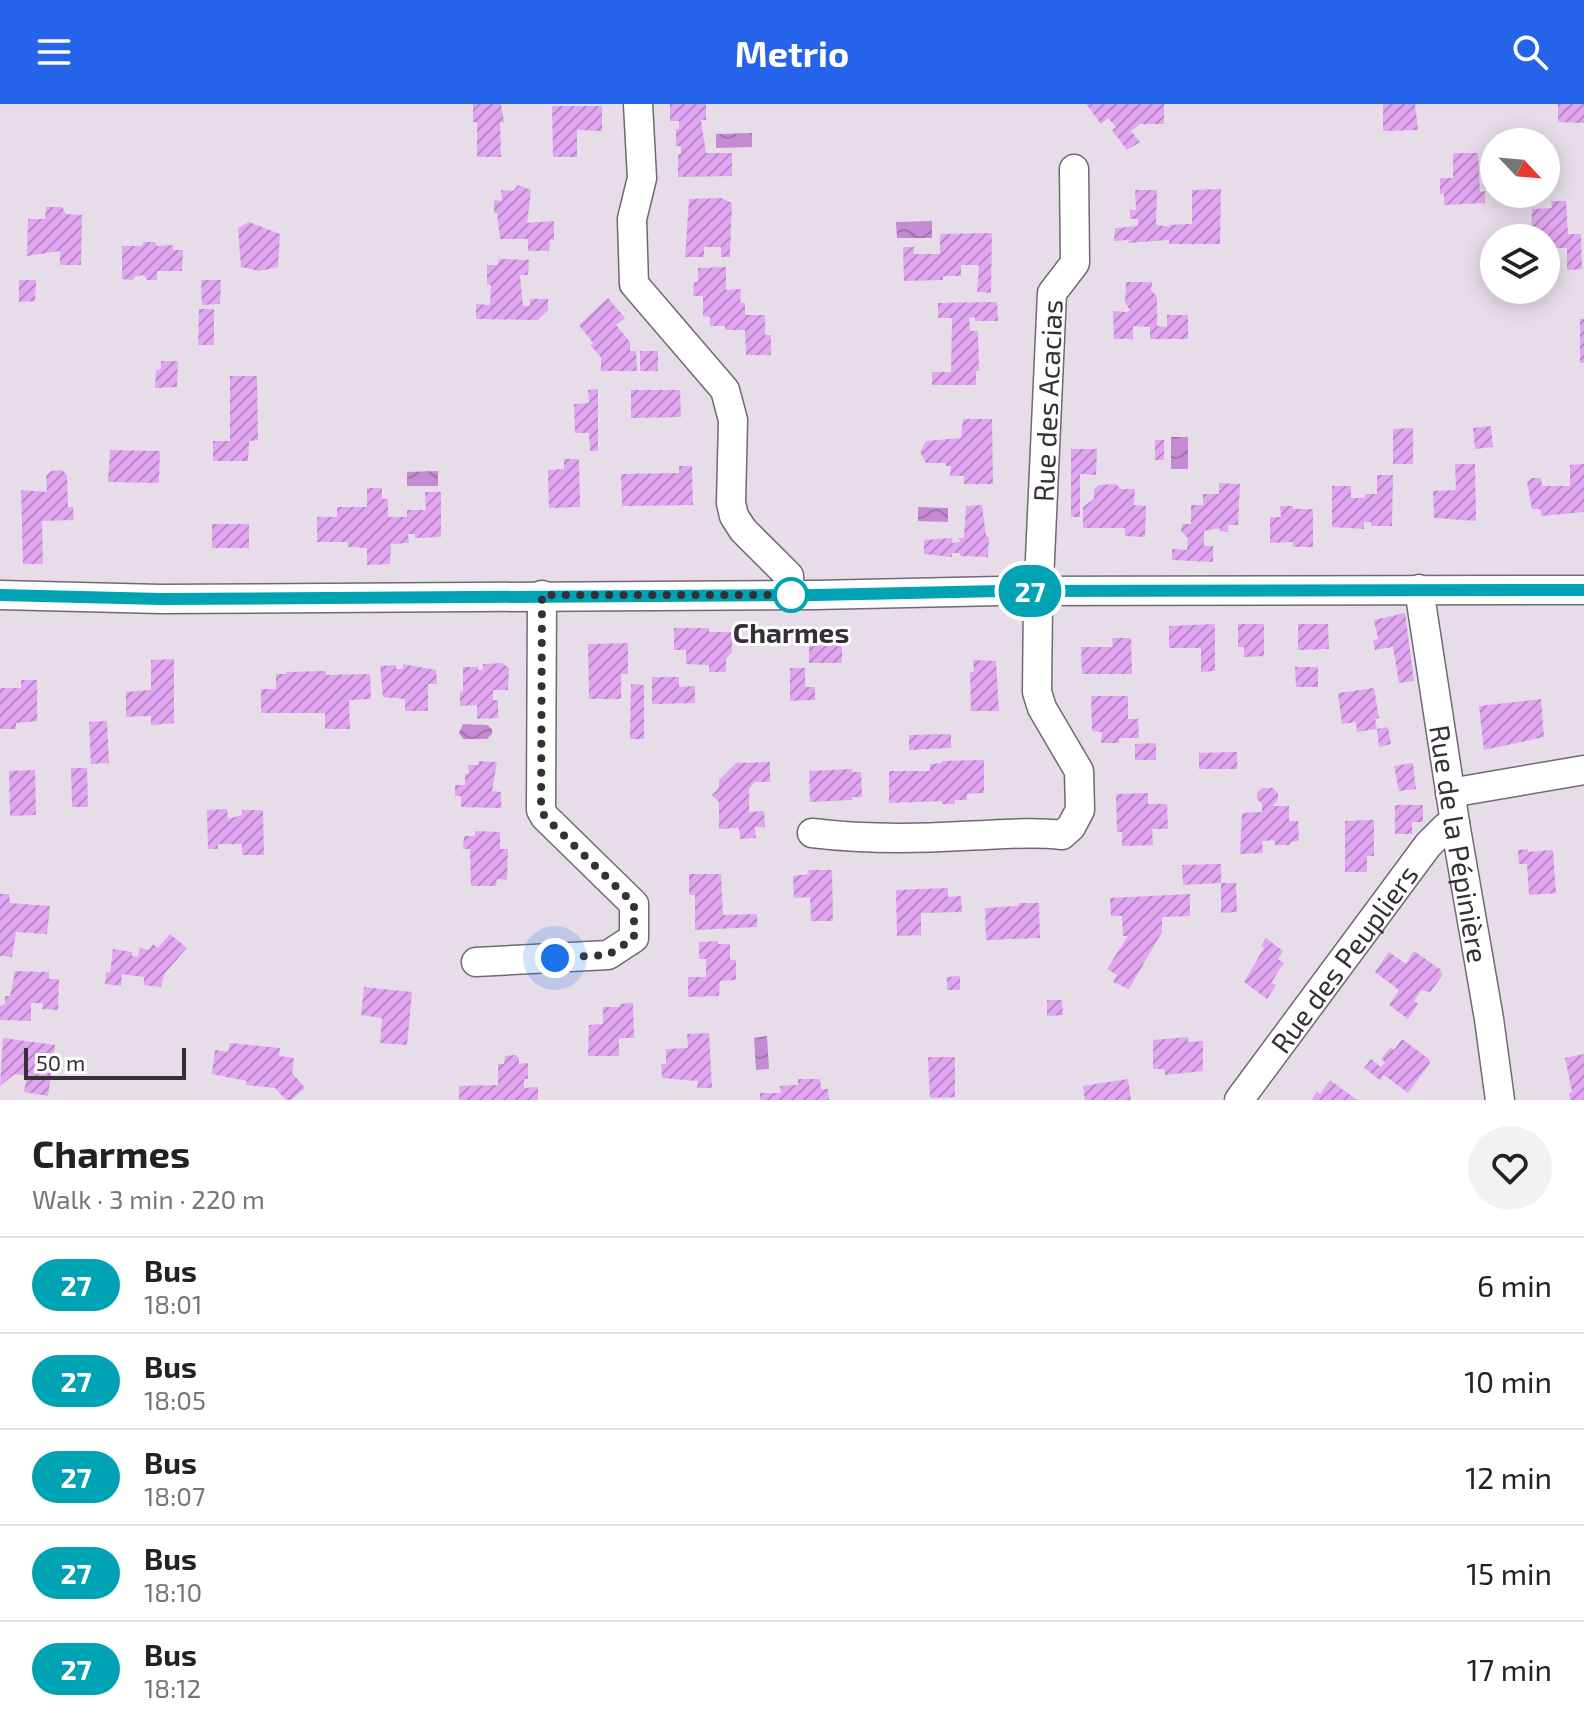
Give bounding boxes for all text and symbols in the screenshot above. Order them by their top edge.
icon: menu [32,30,76,74]
icon: search [1508,30,1552,74]
text: Metrio [735,31,849,74]
north arrow [1480,128,1560,208]
map controls [1480,128,1560,304]
button: layers [1480,224,1560,304]
street label: Rue des Acacias [1026,299,1069,502]
line badge: 27 [994,565,1066,617]
text: 27 [1014,574,1046,608]
marker: Charmes [774,578,808,612]
place label: Charmes [733,615,849,649]
street label: Rue de la Pépinière [1423,722,1496,965]
street label: Rue des Peupliers [1263,858,1425,1059]
your location [535,938,575,978]
scale bar [24,1044,186,1080]
text: 50 m [36,1049,85,1075]
button: heart [1468,1126,1552,1210]
text: Charmes [32,1130,190,1176]
text: Walk · 3 min · 220 m [32,1183,265,1214]
text: Bus [144,1252,197,1288]
text: 6 min [1477,1267,1552,1303]
text: 27 [60,1268,92,1302]
text: 18:01 [144,1288,202,1319]
text: Bus [144,1348,197,1384]
text: 10 min [1464,1363,1552,1399]
text: 27 [60,1364,92,1398]
text: 18:05 [144,1384,206,1415]
text: Bus [144,1444,197,1480]
text: 12 min [1465,1459,1552,1495]
text: 27 [60,1460,92,1494]
text: 18:07 [144,1480,205,1511]
text: Bus [144,1540,197,1576]
text: 15 min [1466,1555,1552,1591]
text: 27 [60,1556,92,1590]
text: 18:10 [144,1576,202,1607]
text: Bus [144,1636,197,1672]
text: 17 min [1467,1651,1552,1687]
text: 27 [60,1652,92,1686]
text: 18:12 [144,1672,201,1703]

